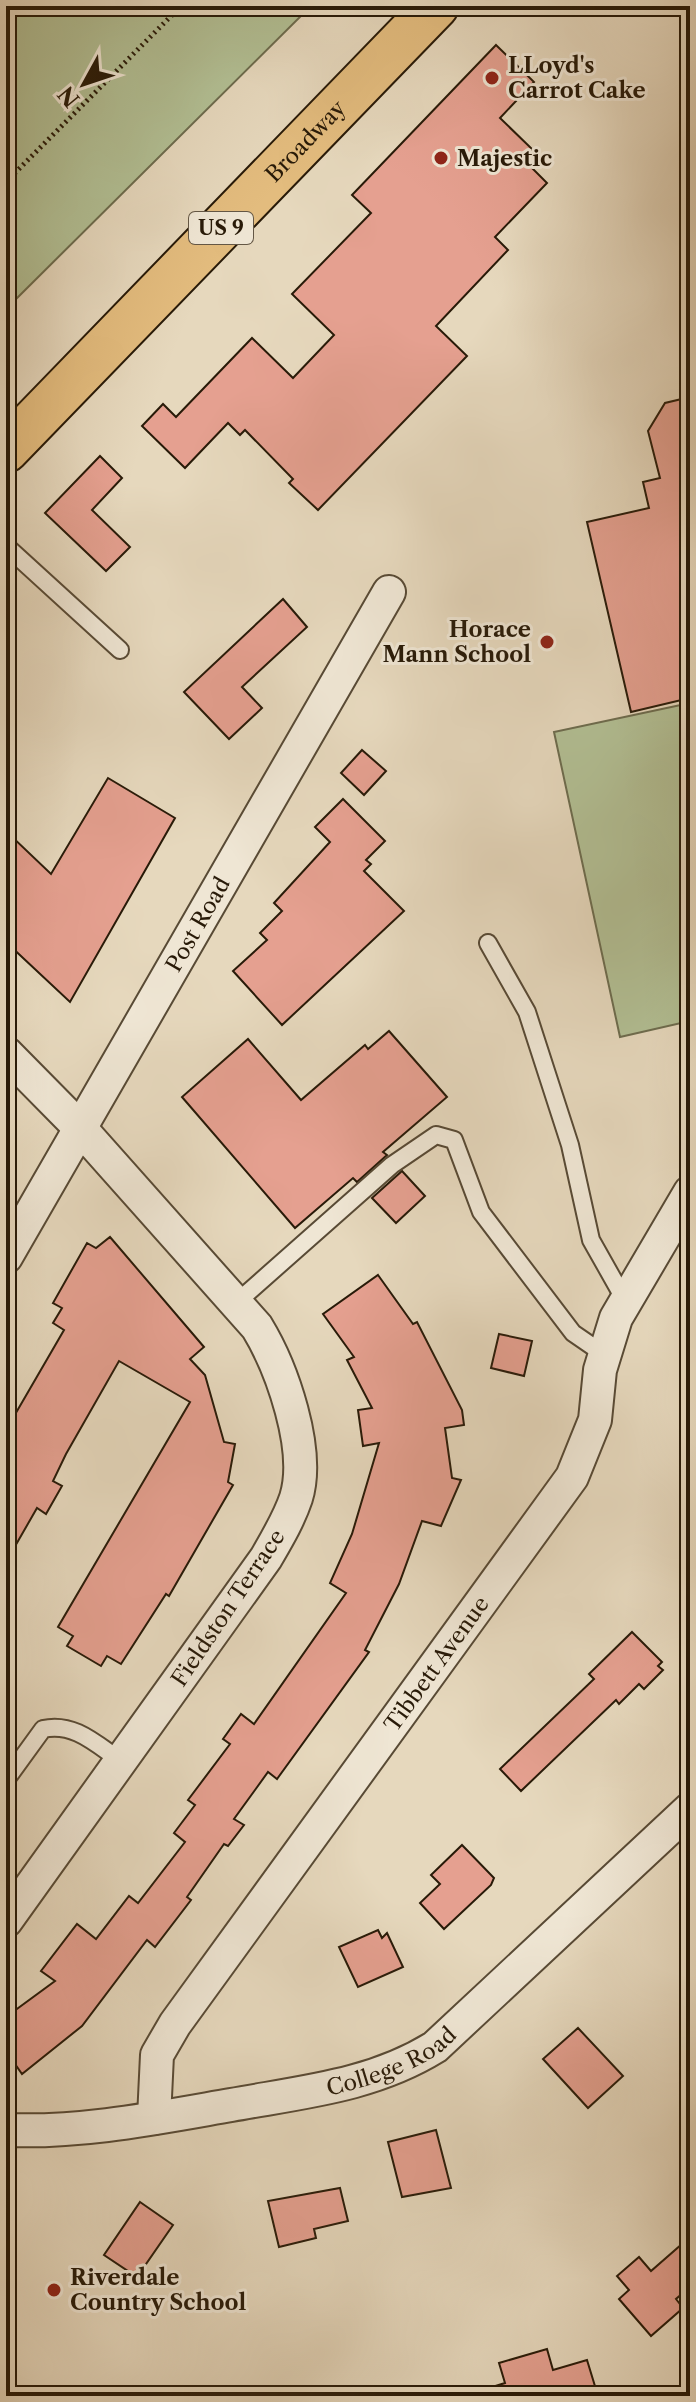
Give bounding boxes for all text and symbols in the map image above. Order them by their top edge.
north arrow [44,44,124,124]
place label: LLoyd's Carrot Cake [508,52,646,104]
marker: LLoyd's Carrot Cake [483,69,501,87]
text: N [53,81,86,113]
street label: Broadway [259,94,351,188]
place label: Majestic [457,145,552,172]
marker: Majestic [432,149,450,167]
road number: US 9 [189,212,253,244]
place label: Horace Mann School [382,616,531,668]
marker: Horace Mann School [538,633,556,651]
street label: Post Road [160,872,236,976]
street label: Fieldston Terrace [165,1524,291,1692]
street label: Tibbett Avenue [378,1591,495,1737]
street label: College Road [324,2021,462,2101]
place label: Riverdale Country School [70,2264,246,2316]
marker: Riverdale Country School [45,2281,63,2299]

